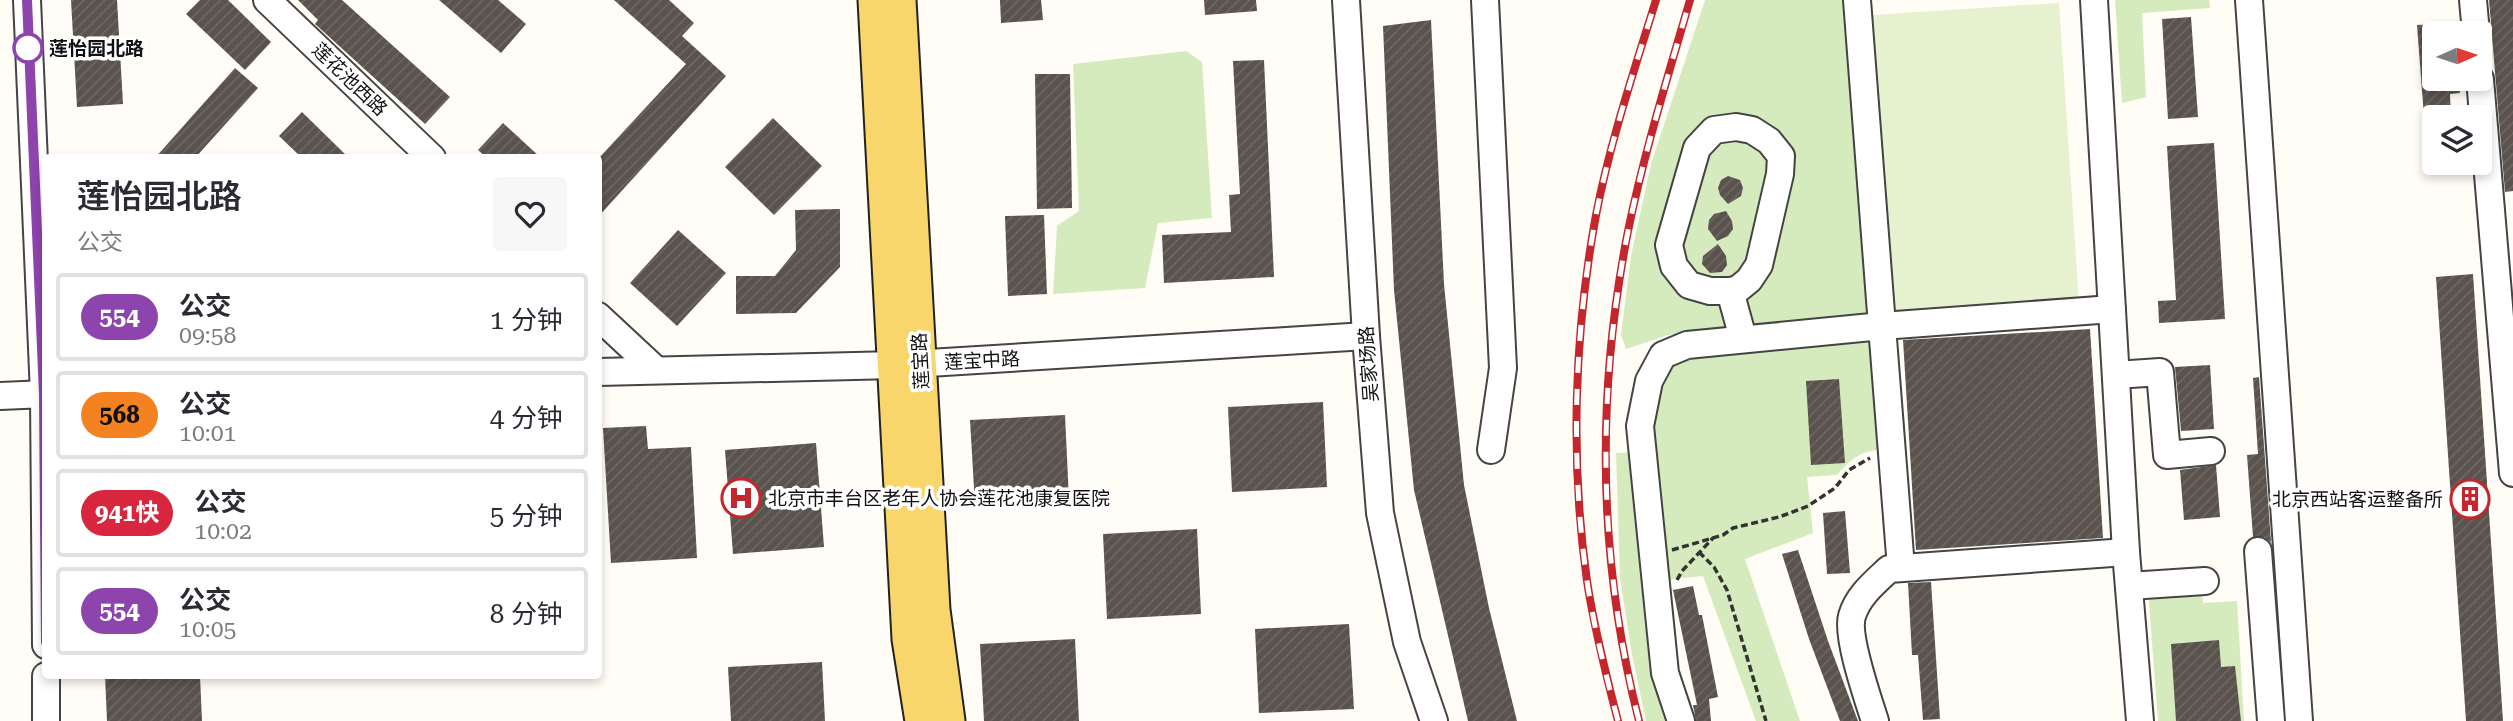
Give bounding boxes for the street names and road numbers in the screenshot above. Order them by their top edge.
street label: 莲花池西路 [307,38,392,121]
street label: 吴家场路 [1354,325,1383,403]
street label: 莲宝路 [908,332,933,390]
street label: 莲宝中路 [943,347,1021,374]

